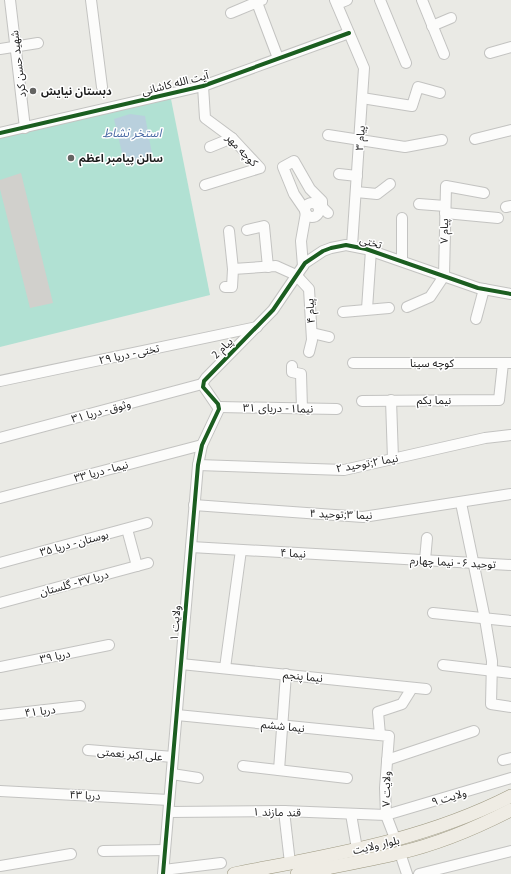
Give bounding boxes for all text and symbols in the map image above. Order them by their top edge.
street label: شهید حسن کرد [7,29,29,98]
street label: آیت الله کاشانی [140,68,211,98]
place label: دبستان نیایش [41,84,112,98]
marker: دبستان نیایش [28,86,38,96]
water label: استخر نشاط [103,125,163,140]
street label: پيام ۳ [352,125,369,151]
street label: کوچه مهر [222,130,261,170]
place label: سالن پیامبر اعظم [79,151,163,167]
marker: سالن پیامبر اعظم [66,153,76,163]
street label: پیام ۷ [437,218,452,244]
street label: تختی [358,232,384,252]
street label: پیام ۴ [302,298,319,324]
street label: پیام 2 [208,334,237,363]
street label: تختی - دریا ۲۹ [97,341,161,367]
street label: کوچه سینا [410,356,455,371]
street label: نیما یکم [417,393,451,409]
street label: وثوق - دریا ۳۱ [70,396,132,426]
street label: نیما۱ - دریای ۳۱ [243,400,313,416]
street label: نیما ۲;توحید ۲ [335,451,399,475]
street label: نیما - دریا ۳۳ [72,457,130,485]
street label: نیما ۳;توحید ۴ [309,506,373,522]
street label: بوستان - دریا ۳۵ [38,527,110,559]
street label: نیما ۴ [280,545,306,561]
street label: توحید ۶ - نیما چهارم [410,553,496,572]
street label: دریا ۳۷ - گلستان [38,567,110,599]
street label: ولایت ۱ [166,604,184,641]
street label: دریا ۳۹ [38,646,72,666]
street label: نیما پنجم [282,667,324,687]
street label: دریا ۴۱ [24,702,56,720]
street label: نیما ششم [260,717,306,737]
street label: علی اکبر نعمتی [97,744,164,764]
street label: ولایت ۷ [379,771,393,807]
street label: ولایت ۹ [430,785,468,809]
street label: دریا ۴۳ [69,787,101,803]
street label: قند مازند ۱ [253,805,301,819]
street label: بلوار ولایت [351,833,401,857]

